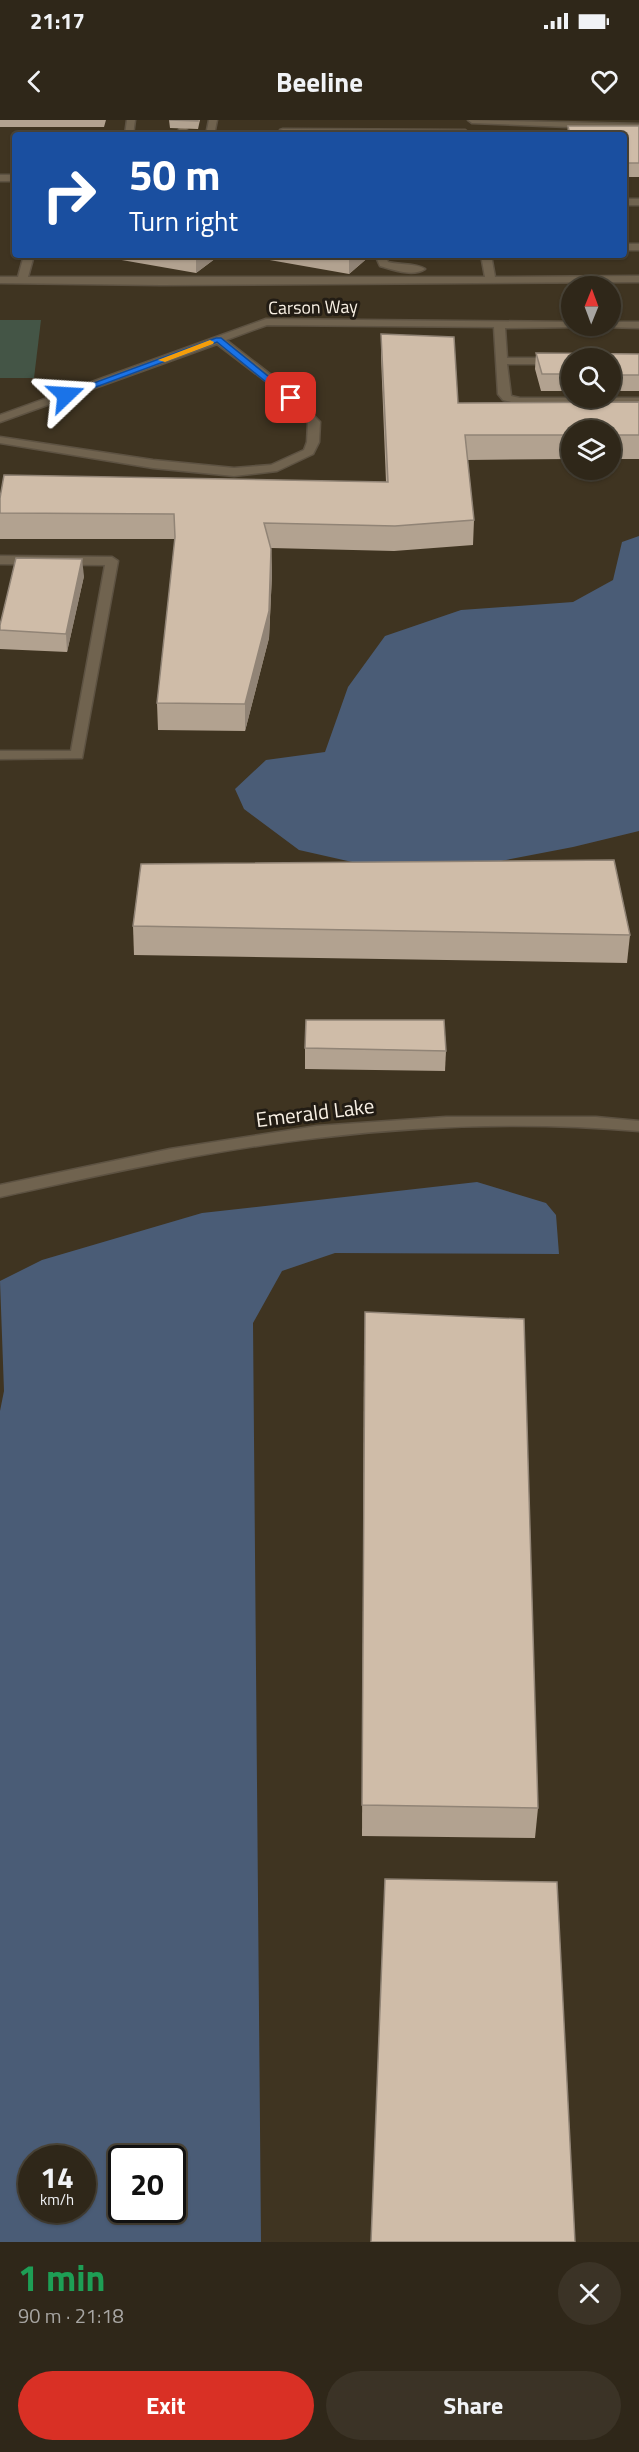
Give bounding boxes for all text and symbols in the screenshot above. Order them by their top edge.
text: 21:17 [30,4,85,38]
text: Beeline [276,61,363,102]
icon: back [18,65,51,98]
icon: heart [588,65,621,98]
text: 50 m [129,142,221,206]
icon: right [30,156,108,234]
text: Turn right [129,200,238,241]
north arrow [561,276,621,336]
map controls [561,276,621,480]
street label: Carson Way [268,293,358,321]
button: search [561,348,621,408]
position arrow [34,363,98,427]
pin [265,372,316,423]
icon: arrive [274,381,307,414]
button: layers [561,420,621,480]
street label: Emerald Lake [254,1089,376,1135]
speed limit sign: 20 [108,2145,186,2223]
text: 14 [40,2154,74,2200]
text: km/h [40,2188,74,2211]
text: 1 min [18,2250,105,2305]
button: close [558,2262,621,2325]
text: 90 m · 21:18 [18,2300,124,2331]
button: Exit [18,2371,314,2440]
button: Share [326,2371,621,2440]

